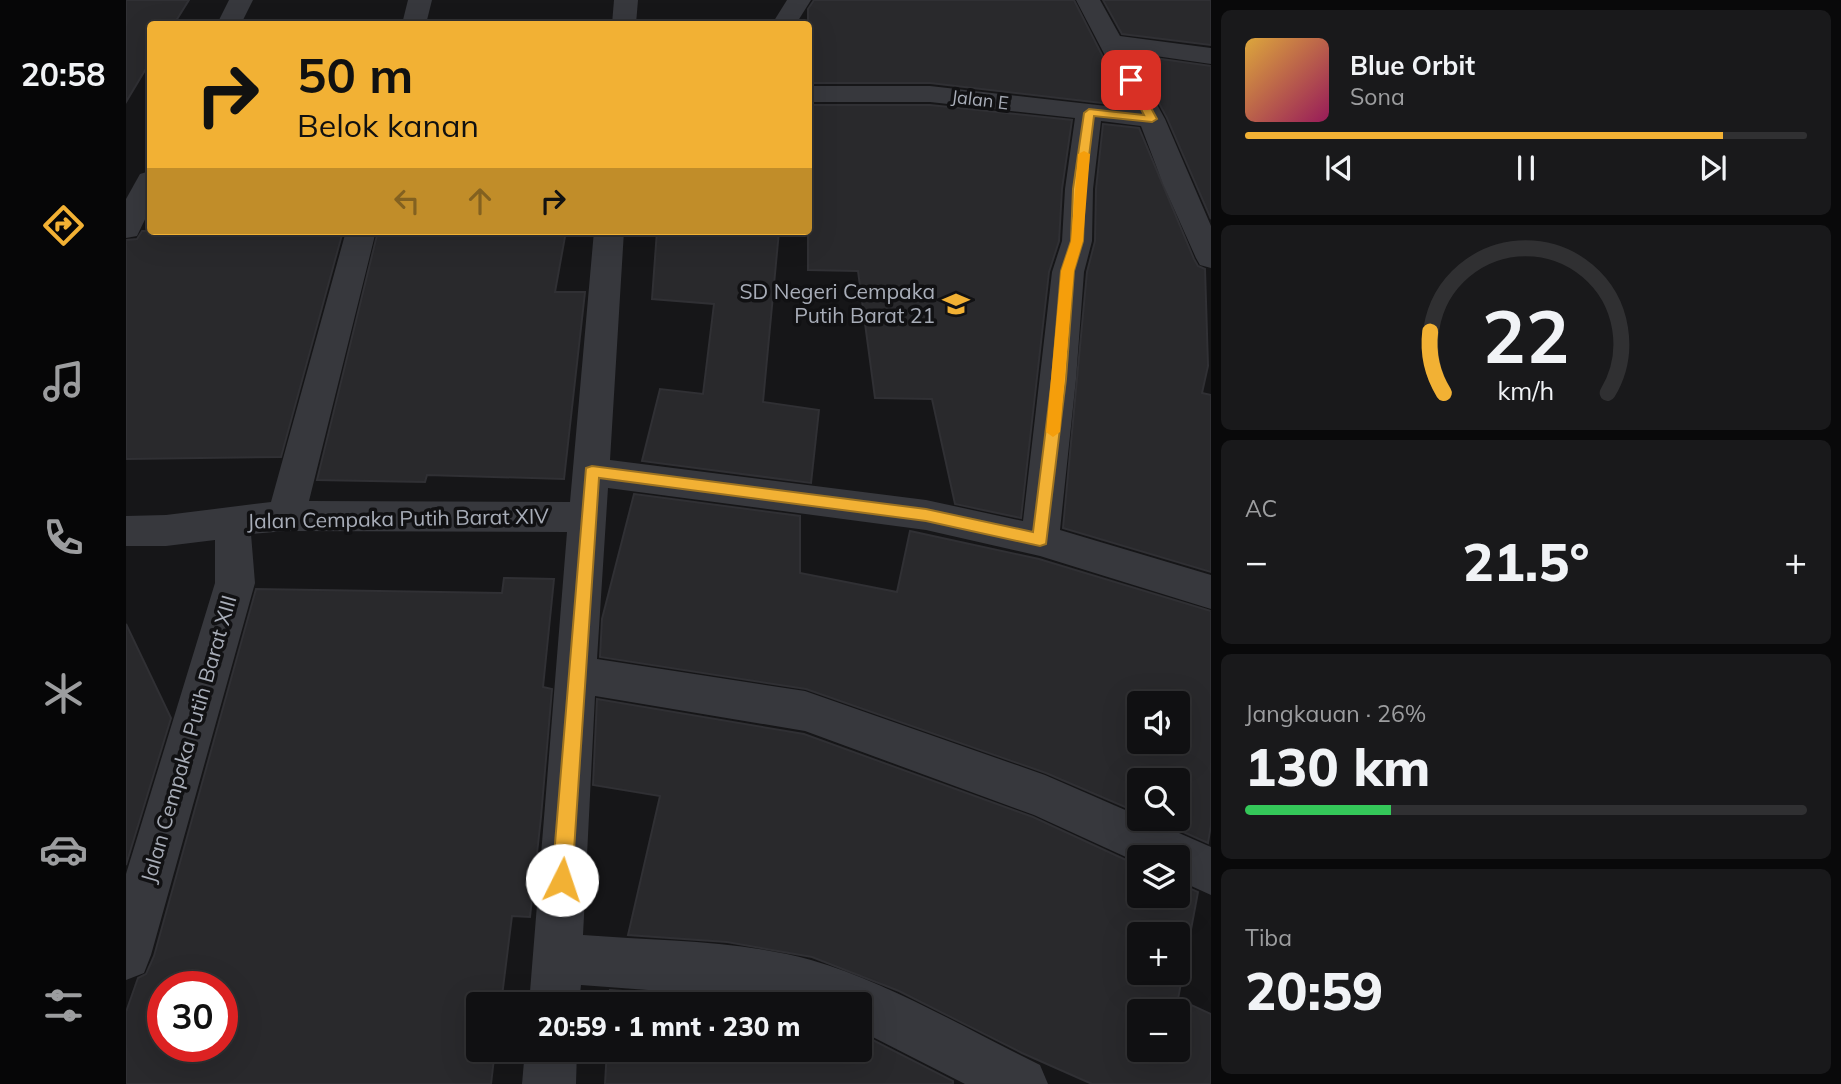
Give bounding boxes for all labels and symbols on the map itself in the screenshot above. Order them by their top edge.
pin [1101,50,1161,110]
street label: Jalan E [950,85,1010,114]
place label: SD Negeri Cempaka Putih Barat 21 [739,278,935,328]
school or university icon: SD Negeri Cempaka Putih Barat 21 [941,289,971,319]
street label: Jalan Cempaka Putih Barat XIV [247,502,549,534]
street label: Jalan Cempaka Putih Barat XIII [134,592,242,886]
position arrow [525,843,599,917]
speed limit sign: 30 [147,971,238,1062]

